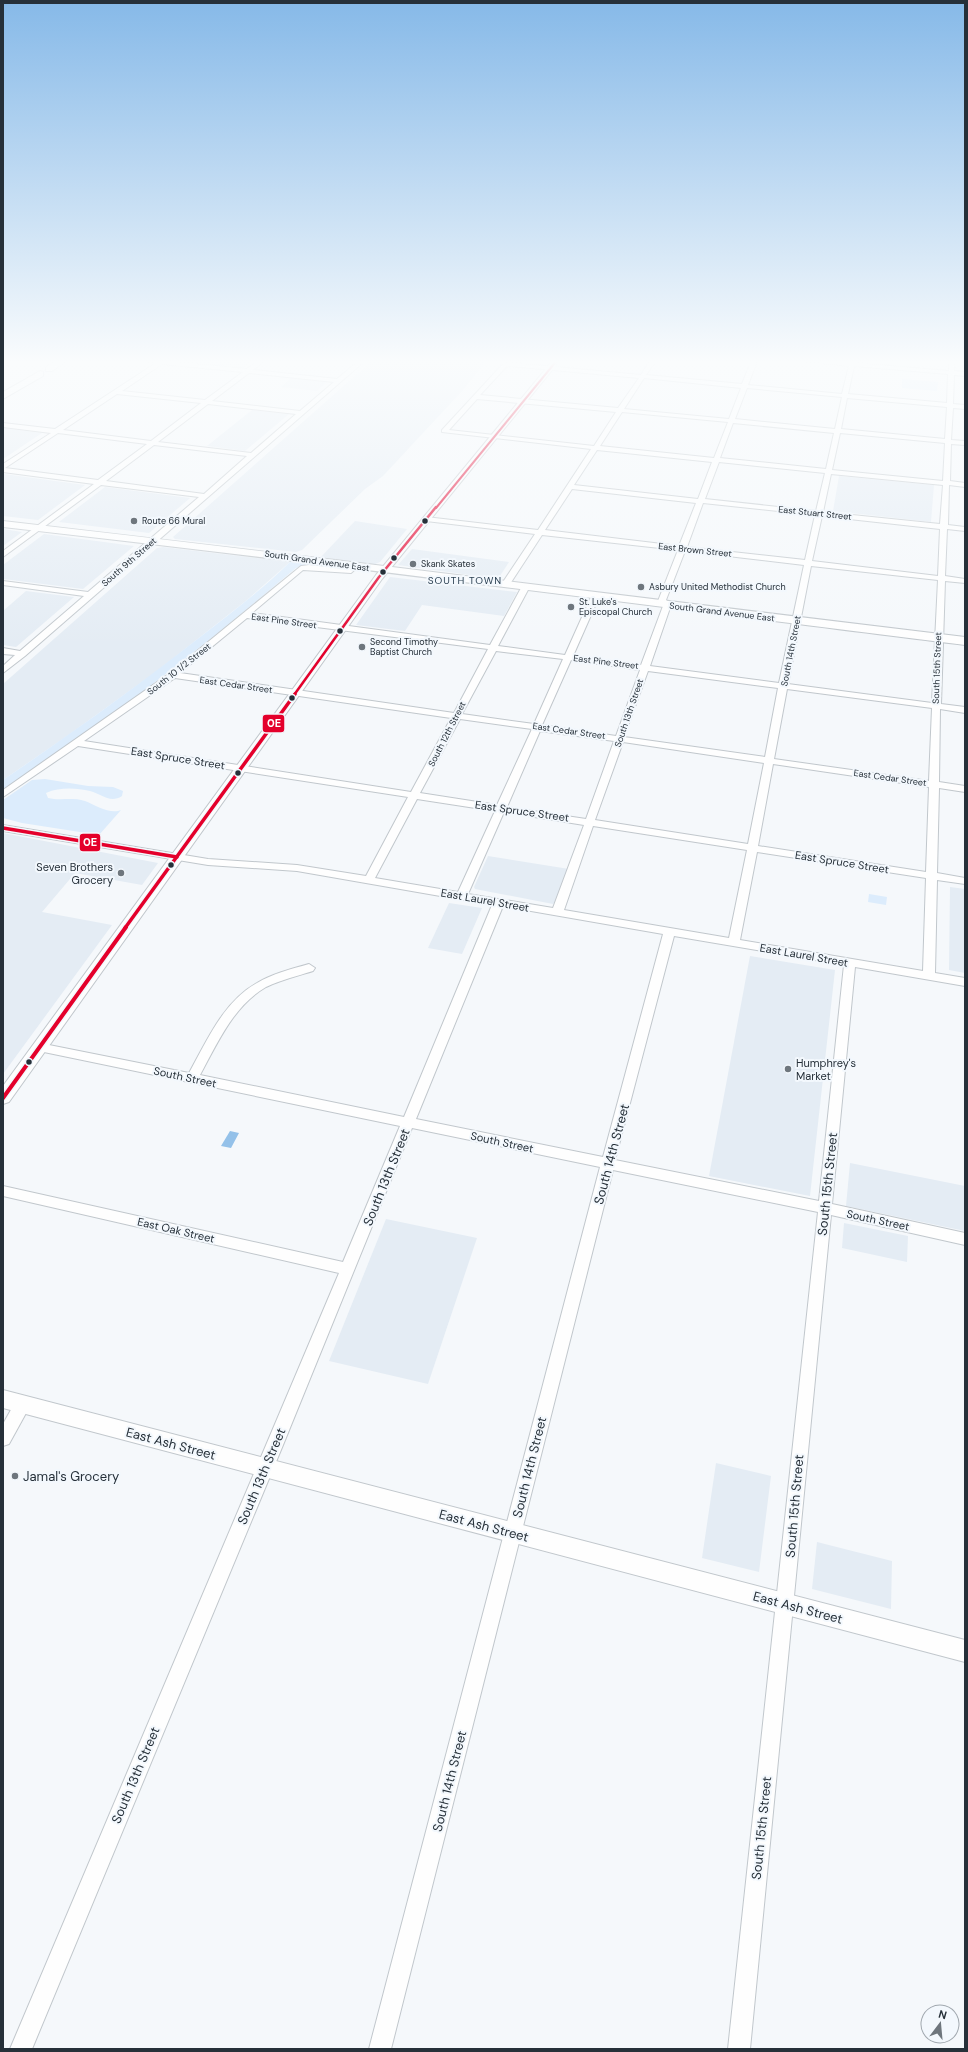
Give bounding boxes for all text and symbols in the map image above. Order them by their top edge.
street label: East Stuart Street [778,503,853,523]
place label: Route 66 Mural [142,515,205,527]
marker: Route 66 Mural [129,516,139,526]
unlabelled marker [420,516,430,526]
street label: South 9th Street [99,535,159,589]
street label: East Brown Street [658,540,733,560]
street label: South Grand Avenue East [264,548,371,574]
unlabelled marker [389,553,399,563]
place label: Skank Skates [421,558,476,570]
marker: Skank Skates [408,559,418,569]
unlabelled marker [378,567,388,577]
district label: SOUTH TOWN [428,574,502,587]
place label: Asbury United Methodist Church [649,581,786,593]
marker: Asbury United Methodist Church [636,582,646,592]
place label: St. Luke's Episcopal Church [579,596,652,618]
street label: South Grand Avenue East [669,600,776,624]
marker: St. Luke's Episcopal Church [566,602,576,612]
street label: East Pine Street [251,610,318,632]
street label: South 14th Street [778,614,804,687]
unlabelled marker [335,626,345,636]
street label: South 15th Street [930,631,944,704]
place label: Second Timothy Baptist Church [370,636,438,658]
street label: South 10 1/2 Street [145,640,214,698]
marker: Second Timothy Baptist Church [357,642,367,652]
street label: East Pine Street [573,652,640,672]
street label: East Cedar Street [199,674,274,696]
street label: South 13th Street [612,677,646,749]
unlabelled marker [287,693,297,703]
street label: South 12th Street [425,699,469,769]
line badge: 0E [262,714,285,733]
text: 0E [267,716,281,730]
street label: East Cedar Street [532,720,607,742]
street label: East Spruce Street [130,744,226,772]
street label: East Cedar Street [853,767,928,789]
unlabelled marker [233,768,243,778]
street label: East Spruce Street [474,797,570,825]
line badge: 0E [79,833,101,852]
text: 0E [83,835,97,849]
street label: East Spruce Street [794,848,890,876]
place label: Seven Brothers Grocery [36,860,113,887]
unlabelled marker [166,860,176,870]
marker: Seven Brothers Grocery [116,868,126,878]
street label: East Laurel Street [440,885,530,915]
street label: East Laurel Street [759,940,849,970]
place label: Humphrey's Market [796,1056,856,1083]
unlabelled marker [24,1057,34,1067]
street label: South Street [152,1064,218,1090]
marker: Humphrey's Market [783,1064,793,1074]
street label: South 14th Street [590,1102,633,1206]
street label: South 13th Street [359,1126,414,1228]
street label: South Street [469,1129,535,1155]
street label: South 15th Street [814,1132,841,1236]
street label: South Street [845,1207,911,1233]
street label: East Oak Street [136,1214,216,1246]
street label: South 14th Street [509,1415,550,1519]
street label: East Ash Street [124,1423,218,1464]
street label: South 13th Street [233,1425,289,1527]
street label: South 15th Street [782,1454,807,1558]
place label: Jamal's Grocery [23,1468,119,1485]
marker: Jamal's Grocery [10,1471,20,1481]
street label: East Ash Street [437,1505,531,1546]
street label: East Ash Street [751,1587,845,1628]
street label: South 13th Street [107,1724,163,1826]
street label: South 14th Street [429,1729,470,1833]
street label: South 15th Street [748,1776,775,1880]
north arrow [920,2004,960,2044]
text: N [937,2007,949,2022]

